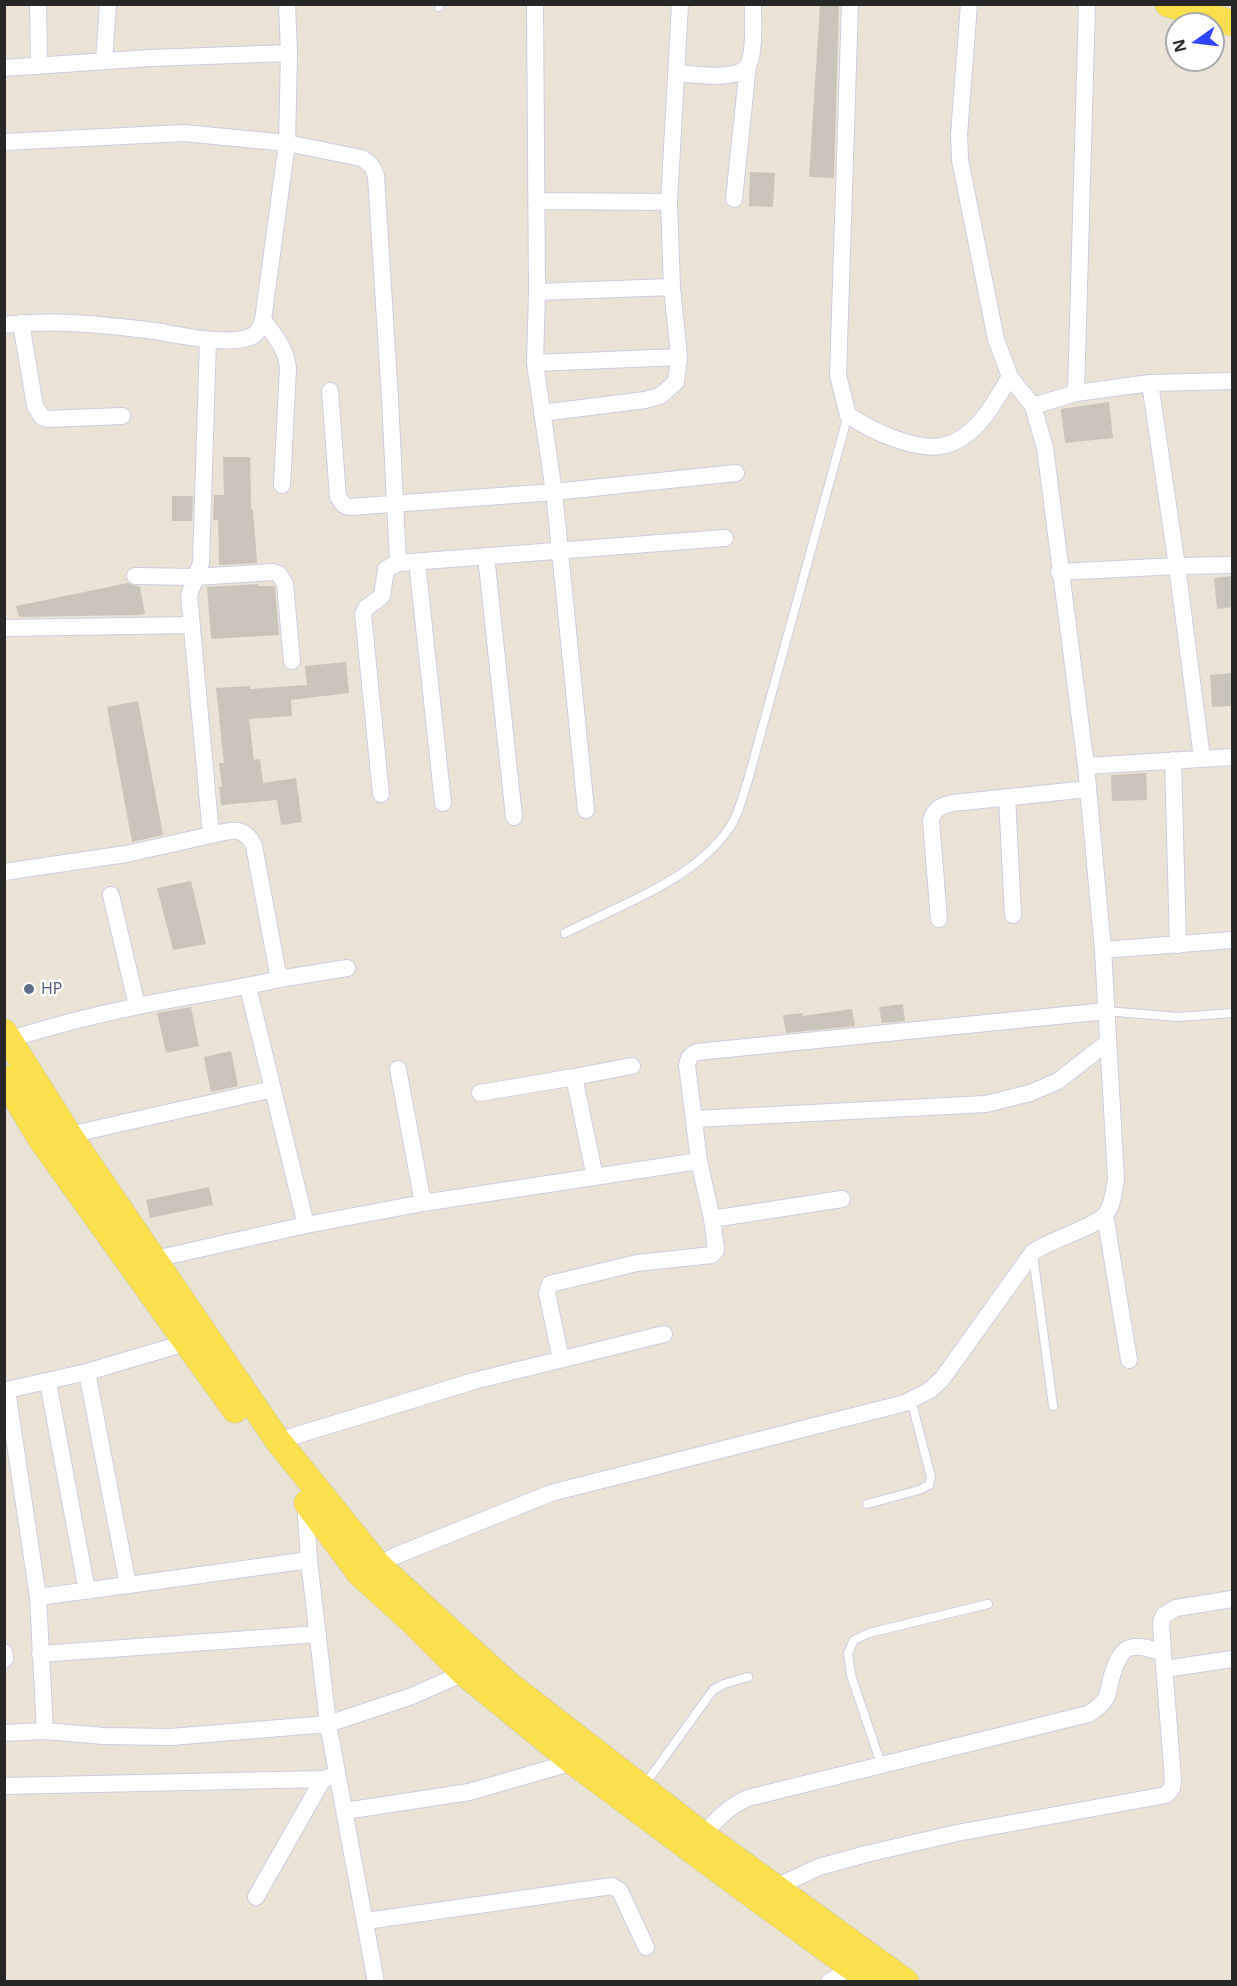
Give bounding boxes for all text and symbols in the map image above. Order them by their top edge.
north arrow [1165,12,1225,72]
text: N [1167,37,1192,55]
place label: HP [41,979,62,999]
marker: HP [22,982,36,996]

